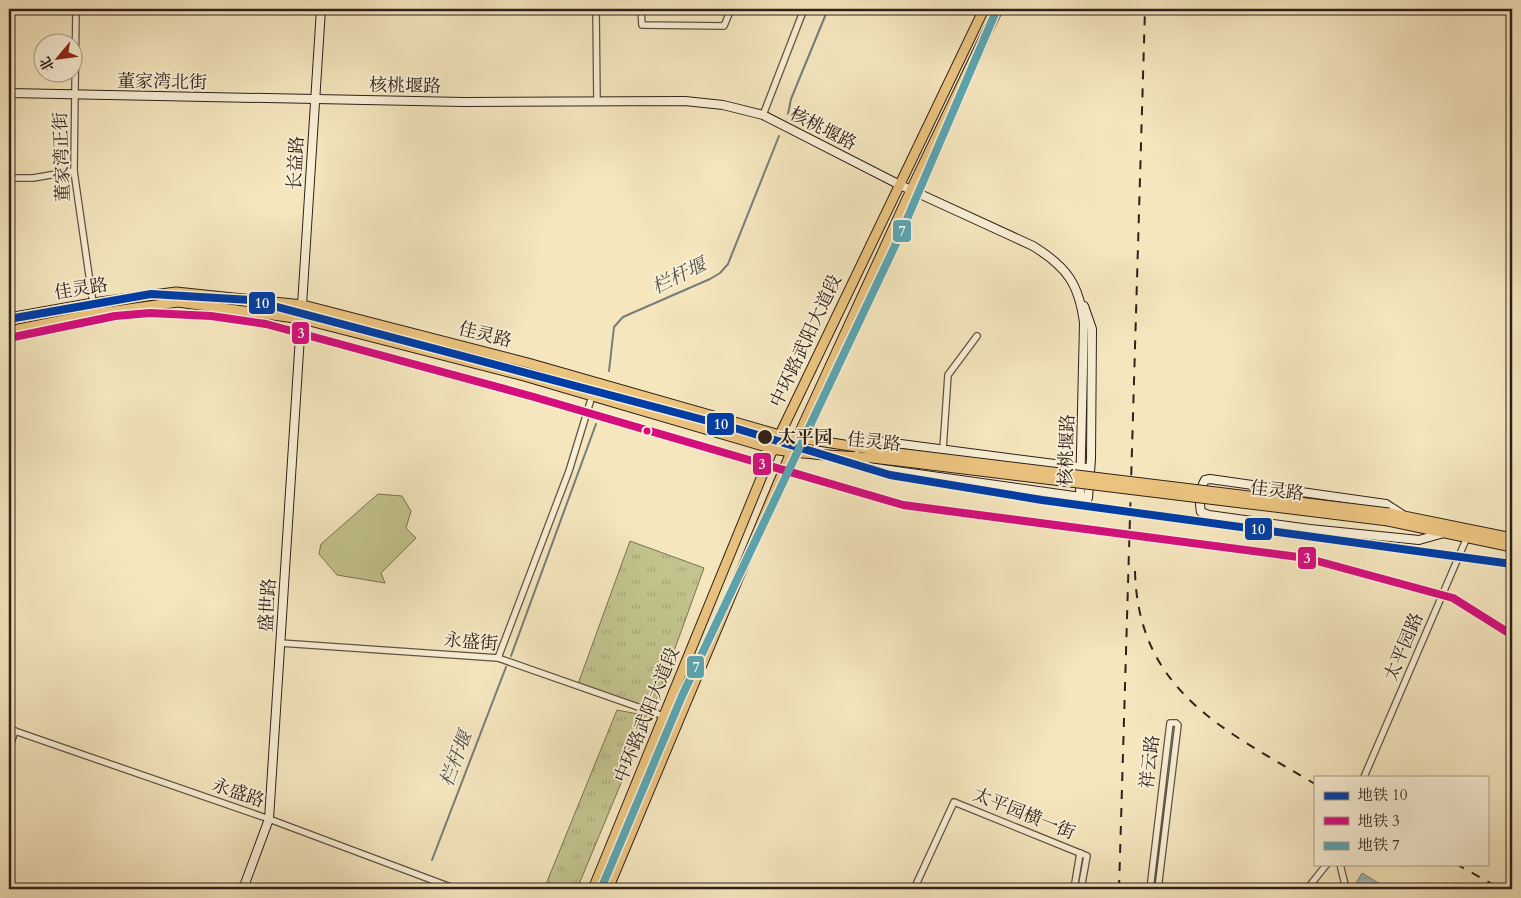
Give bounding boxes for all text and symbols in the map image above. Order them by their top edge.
north arrow [32,32,82,82]
text: 北 [35,53,59,75]
street label: 董家湾北街 [117,69,207,95]
street label: 核桃堰路 [369,73,441,99]
street label: 核桃堰路 [785,102,861,156]
street label: 董家湾正街 [48,112,76,202]
street label: 长益路 [282,135,310,191]
line badge: 7 [892,219,912,243]
text: 7 [898,222,906,241]
water label: 栏杆堰 [648,251,713,300]
street label: 中环路武阳大道段 [764,270,848,412]
street label: 佳灵路 [52,272,110,306]
line badge: 10 [248,291,276,315]
text: 10 [255,294,269,313]
street label: 佳灵路 [456,316,514,354]
line badge: 3 [291,321,310,345]
text: 3 [297,324,305,343]
line badge: 10 [706,412,735,436]
street label: 核桃堰路 [1053,414,1081,486]
text: 10 [714,415,728,434]
place label: 太平园 [778,425,832,450]
unlabelled marker [642,426,652,436]
street label: 佳灵路 [846,427,902,457]
marker: 太平园 [756,428,774,446]
line badge: 3 [752,452,772,476]
text: 3 [758,455,766,474]
street label: 佳灵路 [1249,475,1305,507]
line badge: 10 [1244,517,1273,541]
text: 10 [1251,520,1265,539]
line badge: 3 [1297,546,1317,570]
text: 3 [1303,549,1311,568]
street label: 盛世路 [254,577,282,633]
street label: 太平园路 [1378,609,1430,685]
street label: 永盛街 [443,627,499,657]
street label: 中环路武阳大道段 [608,644,686,786]
line badge: 7 [686,655,705,679]
text: 7 [692,658,700,677]
water label: 栏杆堰 [434,725,479,790]
street label: 祥云路 [1134,734,1166,790]
street label: 永盛路 [208,772,268,814]
legend [1314,776,1488,866]
street label: 太平园横一街 [969,782,1079,846]
text: 地铁 10 [1358,785,1408,805]
text: 地铁 3 [1358,811,1400,831]
text: 地铁 7 [1358,835,1400,855]

